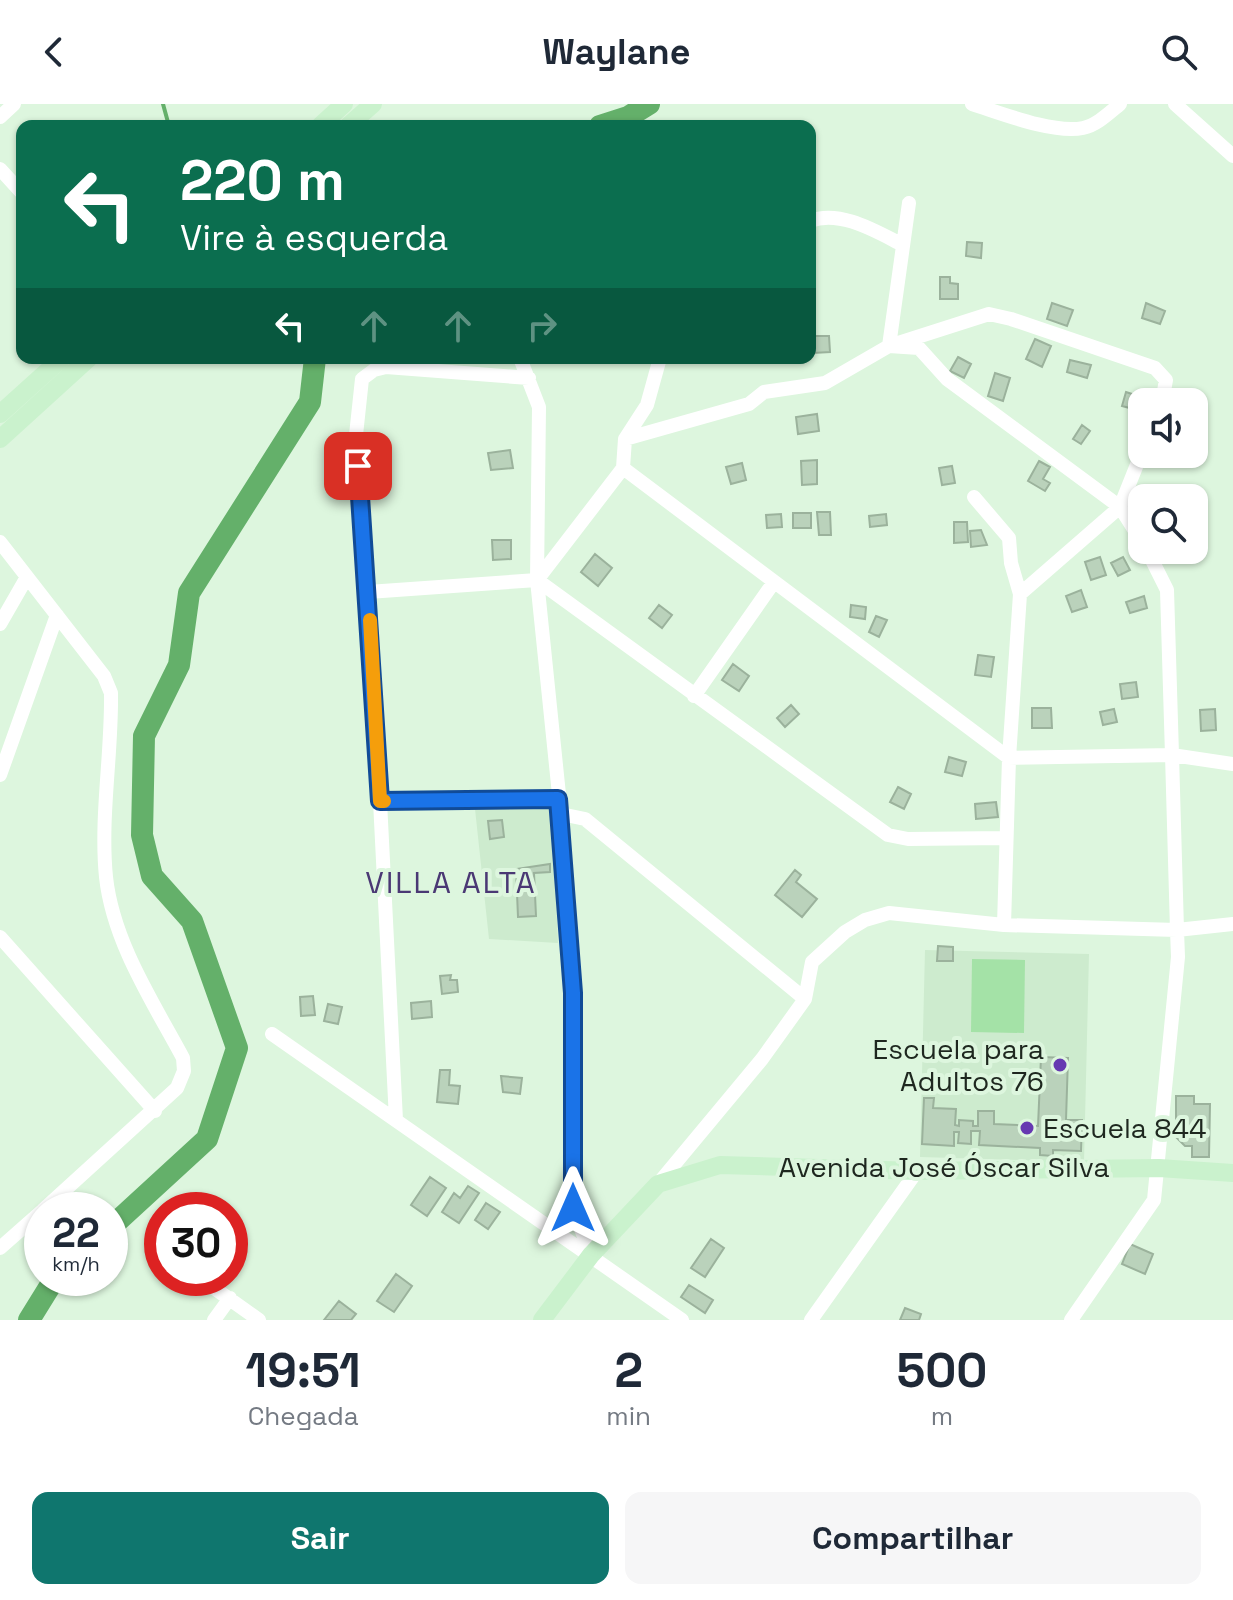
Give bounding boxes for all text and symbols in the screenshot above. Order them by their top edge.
text: Waylane [543,29,690,75]
icon: back [32,30,76,74]
icon: search [1157,30,1201,74]
text: 220 m [180,145,345,216]
icon: left [48,152,152,256]
text: Vire à esquerda [180,215,448,261]
icon: left [268,304,312,348]
icon: ahead [352,304,396,348]
icon: ahead [436,304,480,348]
icon: right [520,304,564,348]
map controls [1128,388,1208,564]
button: sound [1128,388,1208,468]
pin [324,432,392,500]
icon: arrive [336,444,380,488]
button: search [1128,484,1208,564]
district label: VILLA ALTA [365,863,537,902]
place label: Escuela para Adultos 76 [873,1031,1044,1099]
marker: Escuela para Adultos 76 [1051,1056,1069,1074]
place label: Escuela 844 [1043,1110,1207,1146]
marker: Escuela 844 [1018,1119,1036,1137]
street label: Avenida José Óscar Silva [778,1149,1110,1185]
position arrow [531,1166,615,1250]
speed limit sign: 30 [144,1192,248,1296]
text: 22 [52,1208,100,1259]
text: km/h [52,1251,100,1277]
text: 19:51 [246,1340,361,1401]
text: 2 [614,1340,643,1401]
text: 500 [896,1340,987,1401]
text: Chegada [248,1399,359,1433]
text: min [606,1399,651,1433]
text: m [931,1399,953,1433]
button: Sair [32,1492,609,1584]
button: Compartilhar [625,1492,1201,1584]

